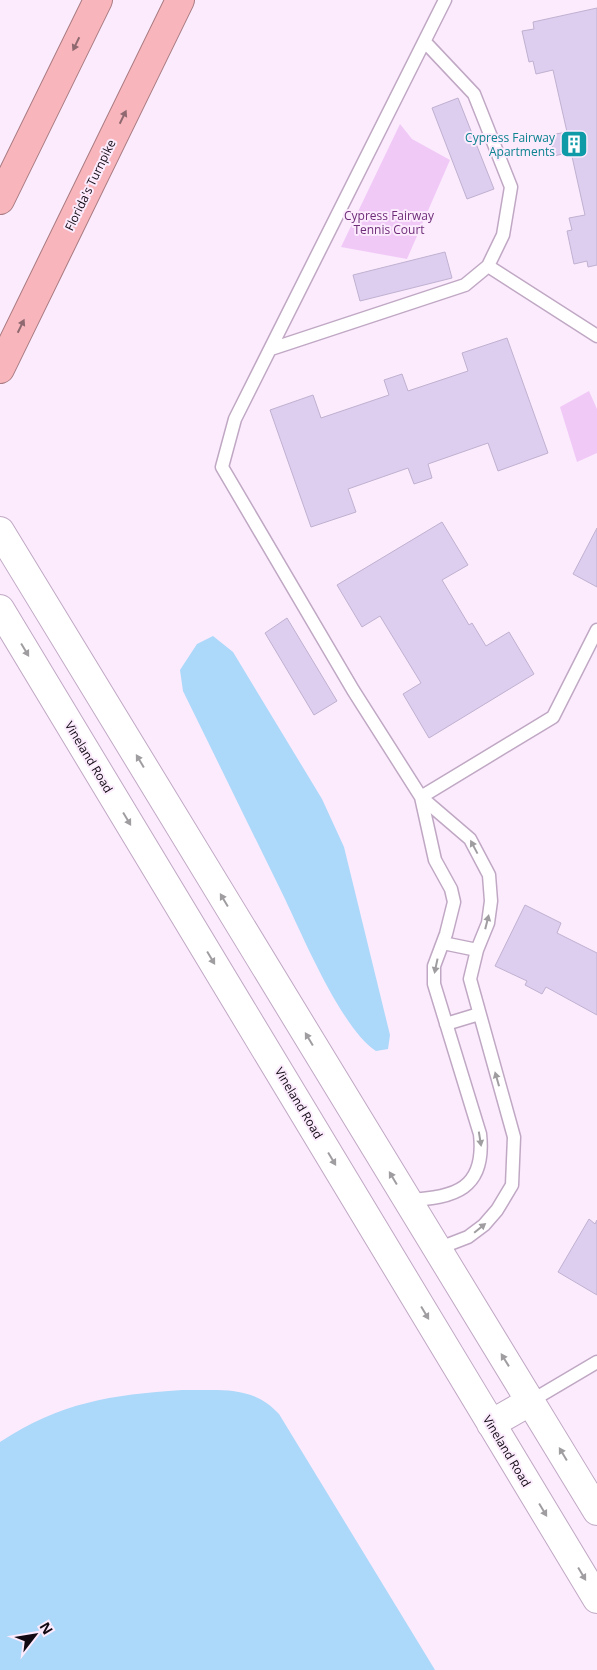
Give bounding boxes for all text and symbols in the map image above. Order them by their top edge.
one-way arrow [72,37,80,51]
one-way arrow [119,109,127,124]
place label: Cypress Fairway Apartments [465,129,556,160]
building icon: Cypress Fairway Apartments [559,129,589,159]
street label: Florida's Turnpike [61,136,120,233]
park label: Cypress Fairway Tennis Court [344,207,435,238]
one-way arrow [17,318,26,333]
one-way arrow [21,644,30,657]
street label: Vineland Road [61,718,117,796]
one-way arrow [135,754,144,768]
one-way arrow [123,813,132,826]
one-way arrow [470,839,478,854]
one-way arrow [220,893,229,906]
one-way arrow [483,915,491,930]
one-way arrow [207,952,216,965]
one-way arrow [432,958,440,973]
one-way arrow [304,1032,313,1045]
street label: Vineland Road [271,1064,327,1142]
one-way arrow [493,1071,501,1086]
one-way arrow [476,1131,484,1147]
one-way arrow [328,1152,337,1165]
one-way arrow [389,1171,398,1184]
one-way arrow [473,1222,486,1233]
one-way arrow [420,1306,429,1319]
one-way arrow [500,1353,510,1366]
street label: Vineland Road [479,1412,535,1490]
one-way arrow [558,1448,567,1461]
one-way arrow [539,1504,548,1517]
one-way arrow [577,1567,587,1580]
north arrow [10,1610,60,1660]
text: N [35,1618,58,1638]

